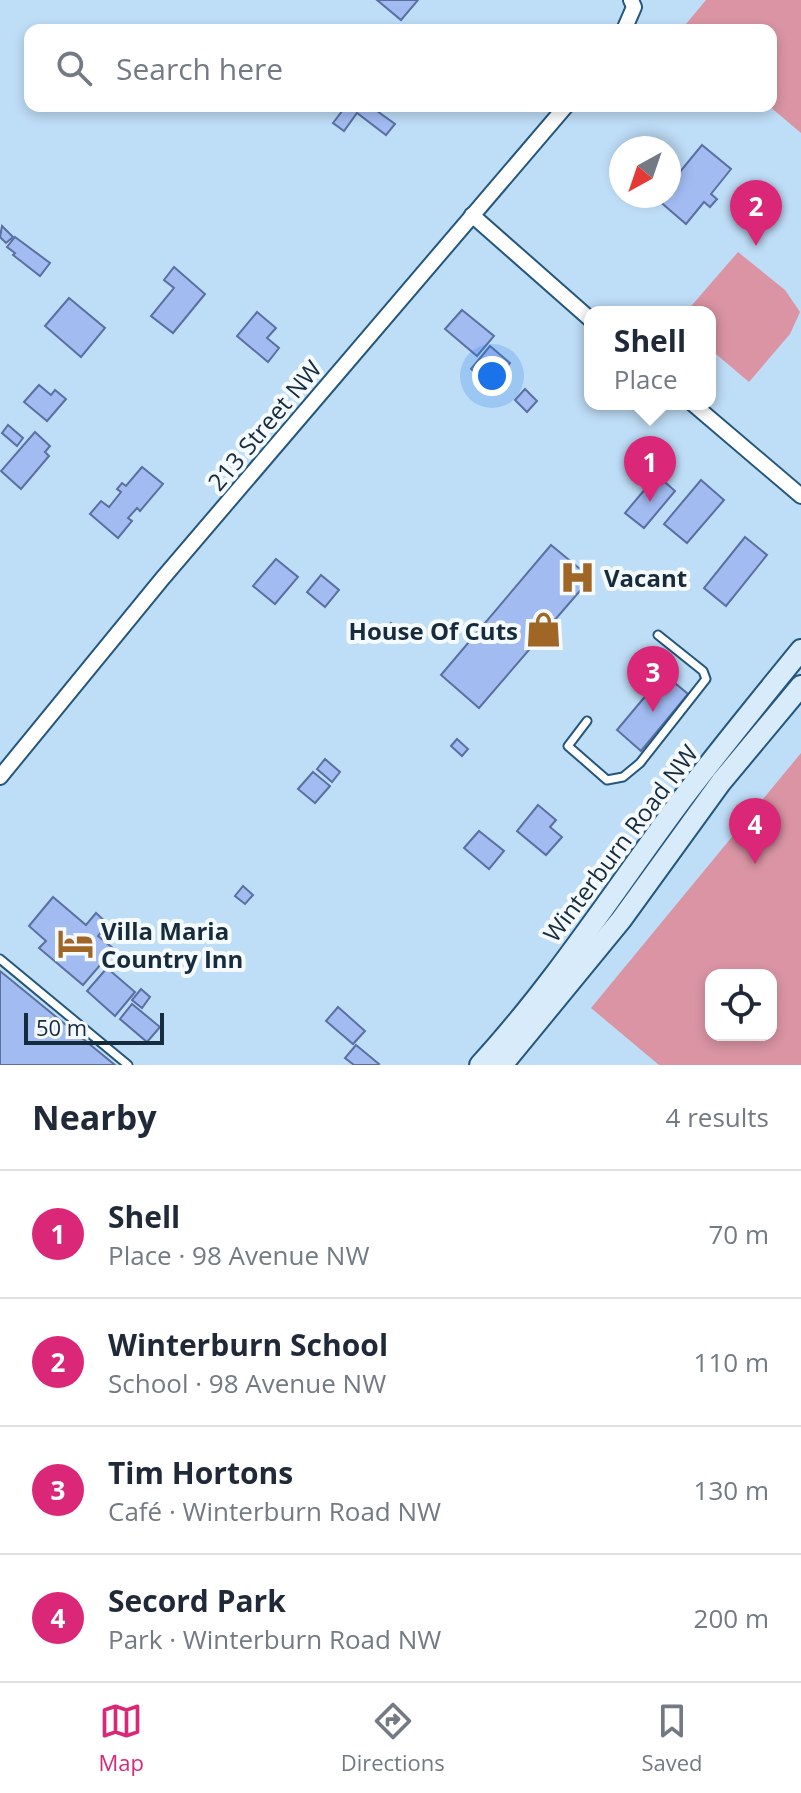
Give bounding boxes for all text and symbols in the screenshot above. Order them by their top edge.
search box [24,24,777,112]
icon: search [52,46,96,90]
text: Search here [116,48,283,89]
north arrow [609,136,681,208]
pin: 2 [730,180,782,246]
popup [584,306,716,410]
text: Shell [614,320,686,361]
street label: 213 Street NW [200,353,328,497]
your location [472,356,512,396]
text: Place [614,361,678,397]
pin: 1 [624,436,676,502]
hospital icon: Vacant [559,558,597,596]
place label: Vacant [604,561,687,594]
shop icon: House Of Cuts [525,611,563,649]
place label: House Of Cuts [349,614,518,647]
pin: 3 [627,646,679,712]
street label: Winterburn Road NW [535,738,705,948]
pin: 4 [729,798,781,864]
place label: Villa Maria Country Inn [101,914,243,975]
hotel icon: Villa Maria Country Inn [56,925,94,963]
map controls [705,969,777,1041]
button: locate [705,969,777,1041]
scale bar [24,1009,164,1045]
text: 50 m [36,1012,87,1042]
text: Nearby [32,1094,157,1140]
text: 4 results [666,1099,769,1135]
text: Shell [108,1196,180,1237]
text: 1 [51,1216,65,1252]
text: 70 m [708,1216,769,1252]
text: Place · 98 Avenue NW [108,1237,369,1273]
text: Winterburn School [108,1324,388,1365]
text: 2 [51,1344,65,1380]
text: 110 m [694,1344,769,1380]
text: School · 98 Avenue NW [108,1365,386,1401]
text: Tim Hortons [108,1452,293,1493]
text: 3 [51,1472,65,1508]
text: 130 m [694,1472,769,1508]
text: Café · Winterburn Road NW [108,1493,441,1529]
text: Secord Park [108,1580,286,1621]
text: 4 [51,1600,65,1636]
text: 200 m [694,1600,769,1636]
text: Park · Winterburn Road NW [108,1621,441,1657]
tab: Map [98,1699,144,1777]
tab: Directions [341,1699,445,1777]
tab: Saved [641,1699,703,1777]

